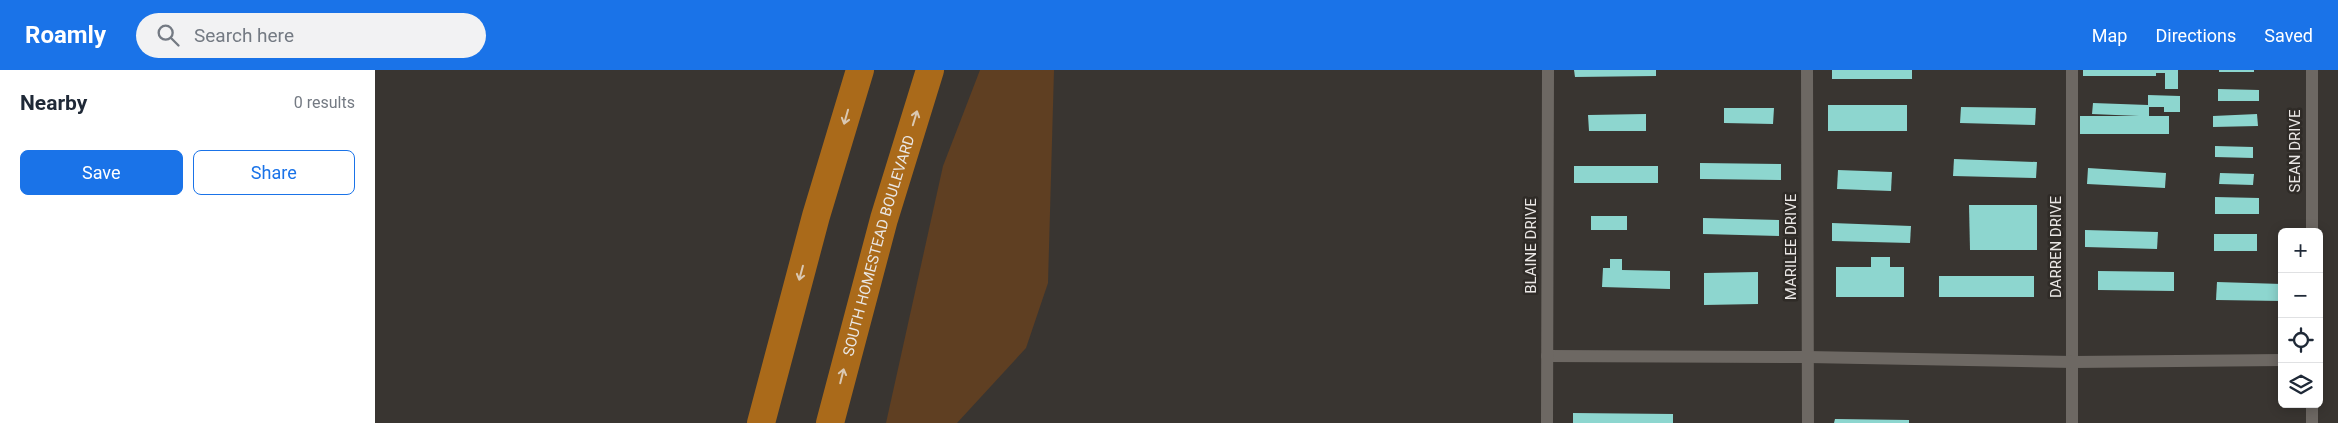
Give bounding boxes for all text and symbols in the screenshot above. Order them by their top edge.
search box [136,13,486,58]
text: Roamly [25,21,106,49]
icon: search [154,21,182,49]
text: Search here [194,24,294,47]
text: Map [2092,25,2127,46]
text: Directions [2155,25,2236,46]
text: Saved [2264,25,2313,46]
text: Nearby [20,91,87,115]
text: 0 results [294,93,355,112]
one-way arrow [840,108,850,124]
street label: SEAN DRIVE [2286,109,2304,192]
one-way arrow [911,111,921,127]
street label: SOUTH HOMESTEAD BOULEVARD [839,133,918,358]
button: Save [20,150,183,195]
button: Share [193,150,355,195]
street label: MARILEE DRIVE [1782,193,1800,300]
street label: DARREN DRIVE [2047,195,2065,298]
street label: BLAINE DRIVE [1522,198,1540,294]
map controls [2278,228,2323,408]
button: + [2278,228,2323,273]
one-way arrow [796,264,805,280]
button: − [2278,273,2323,318]
button: locate [2278,318,2323,363]
button: layers [2278,363,2323,408]
one-way arrow [838,368,847,384]

